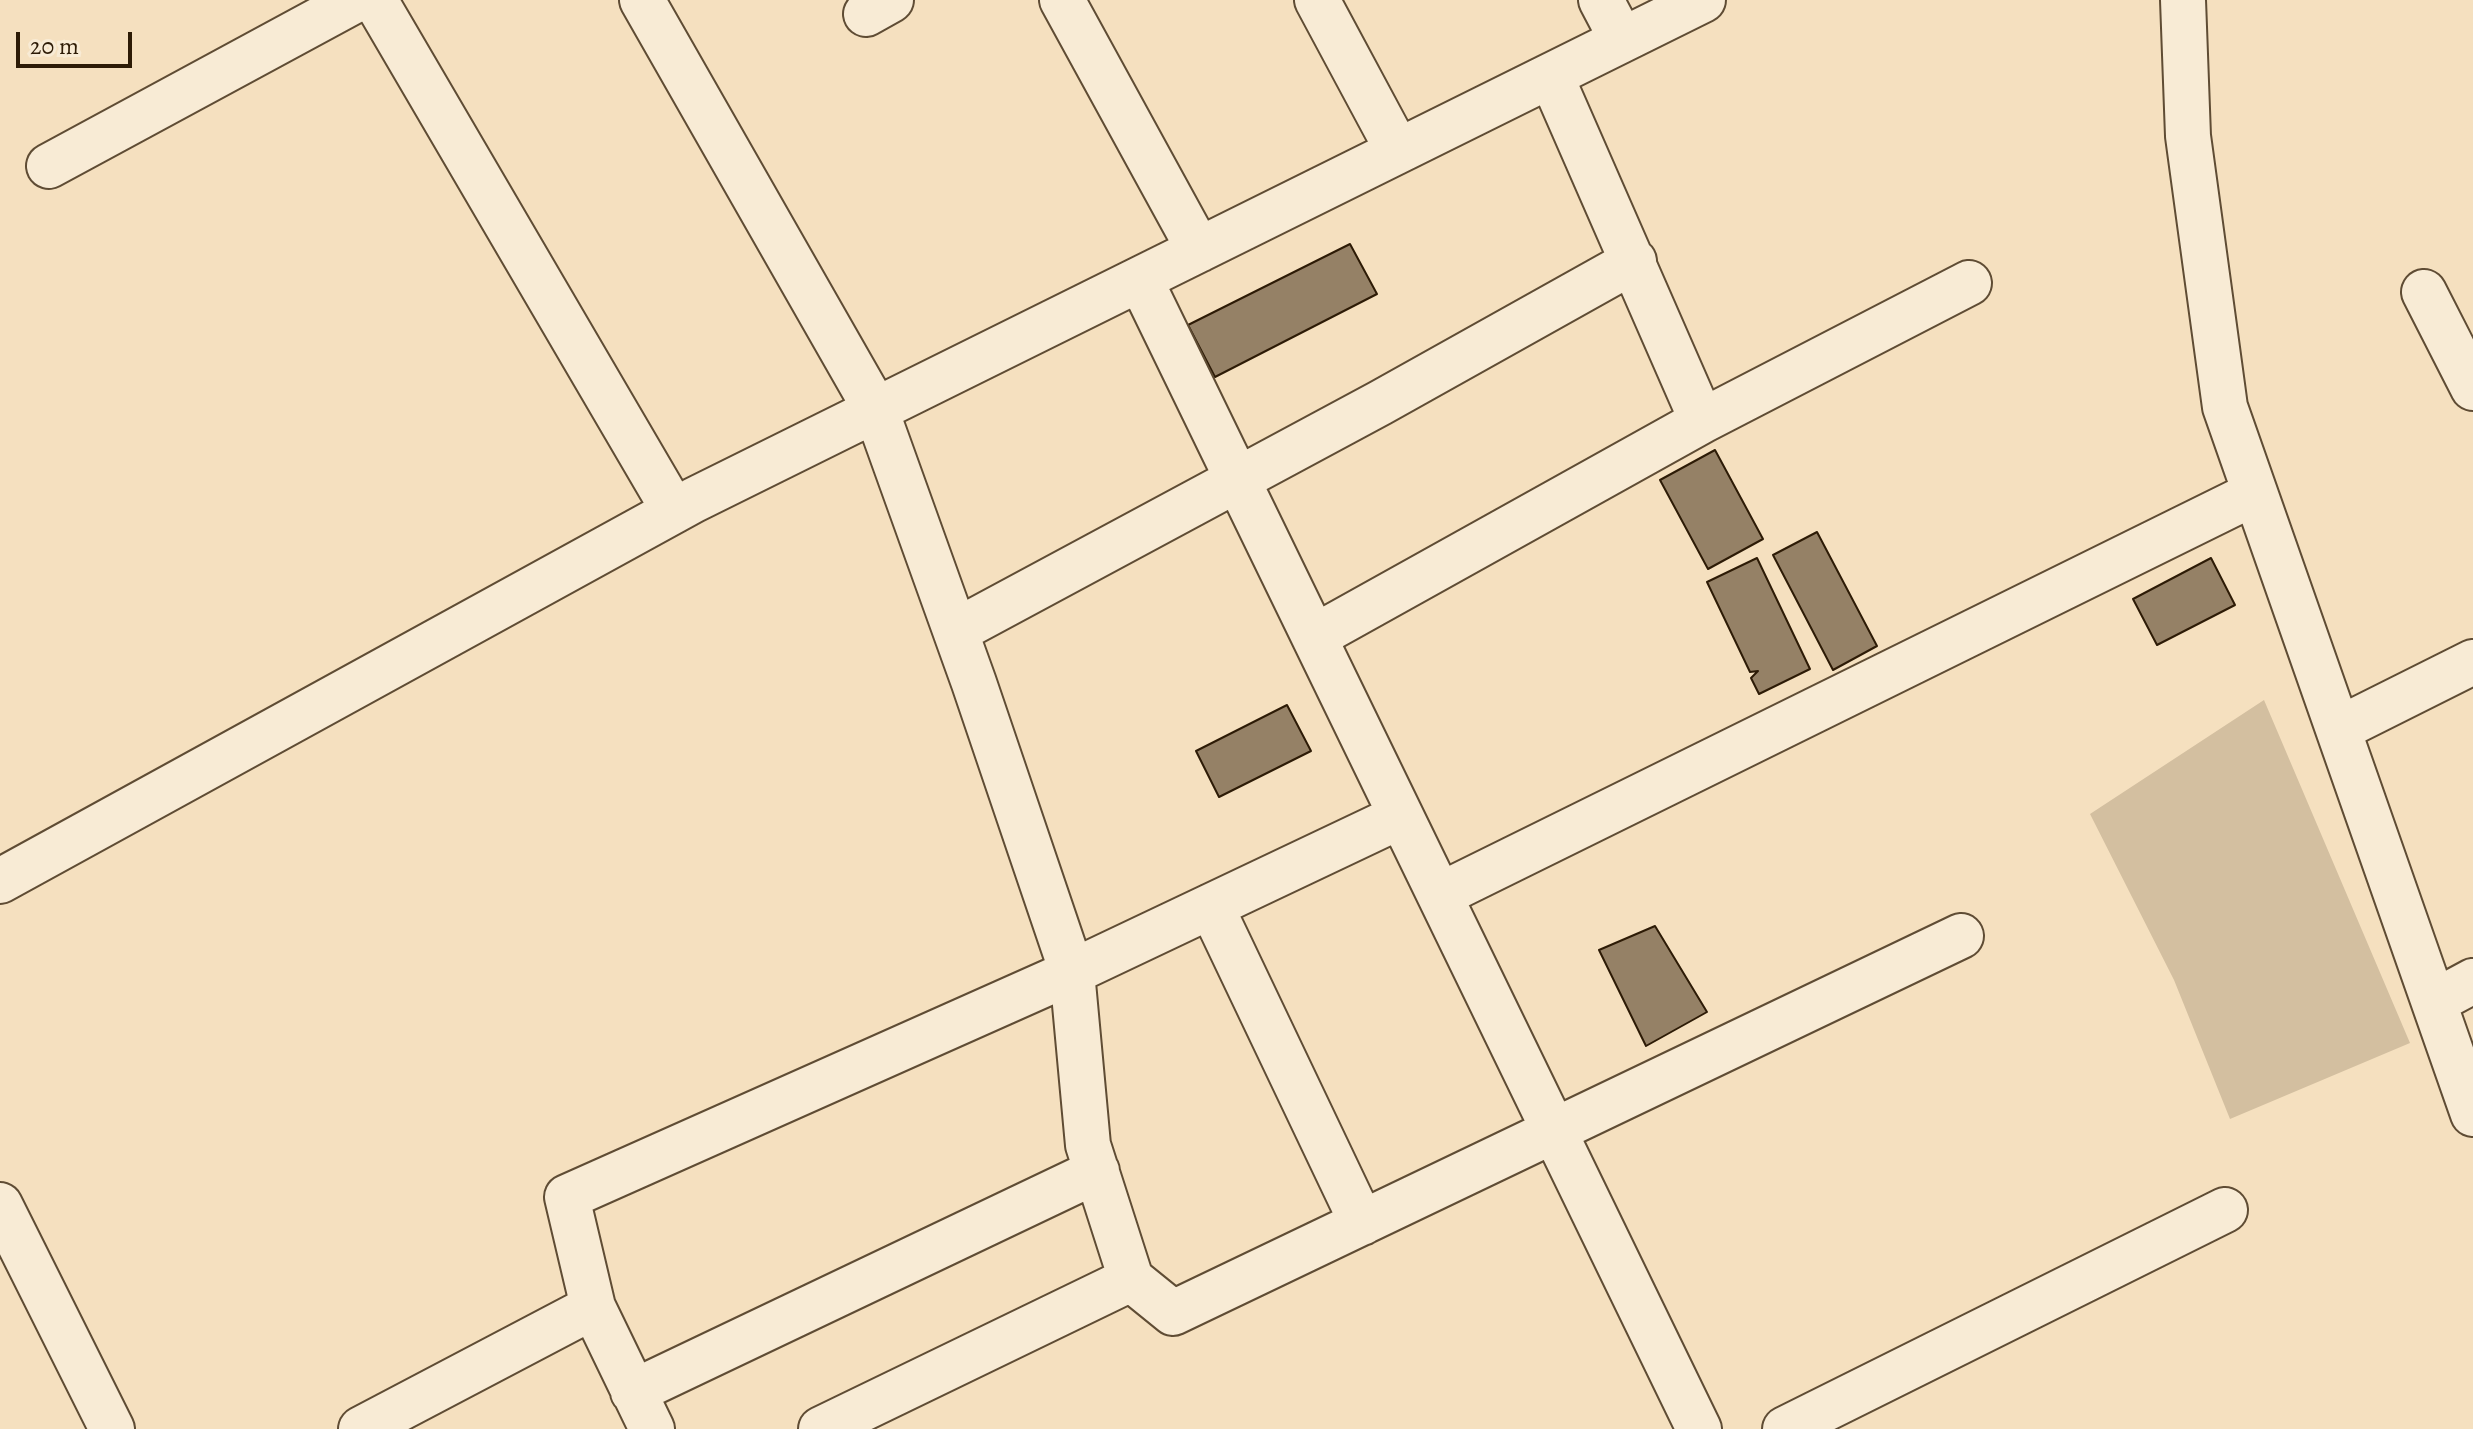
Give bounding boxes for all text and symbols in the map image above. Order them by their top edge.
scale bar [20,16,136,66]
text: 20 m [30,30,79,62]

